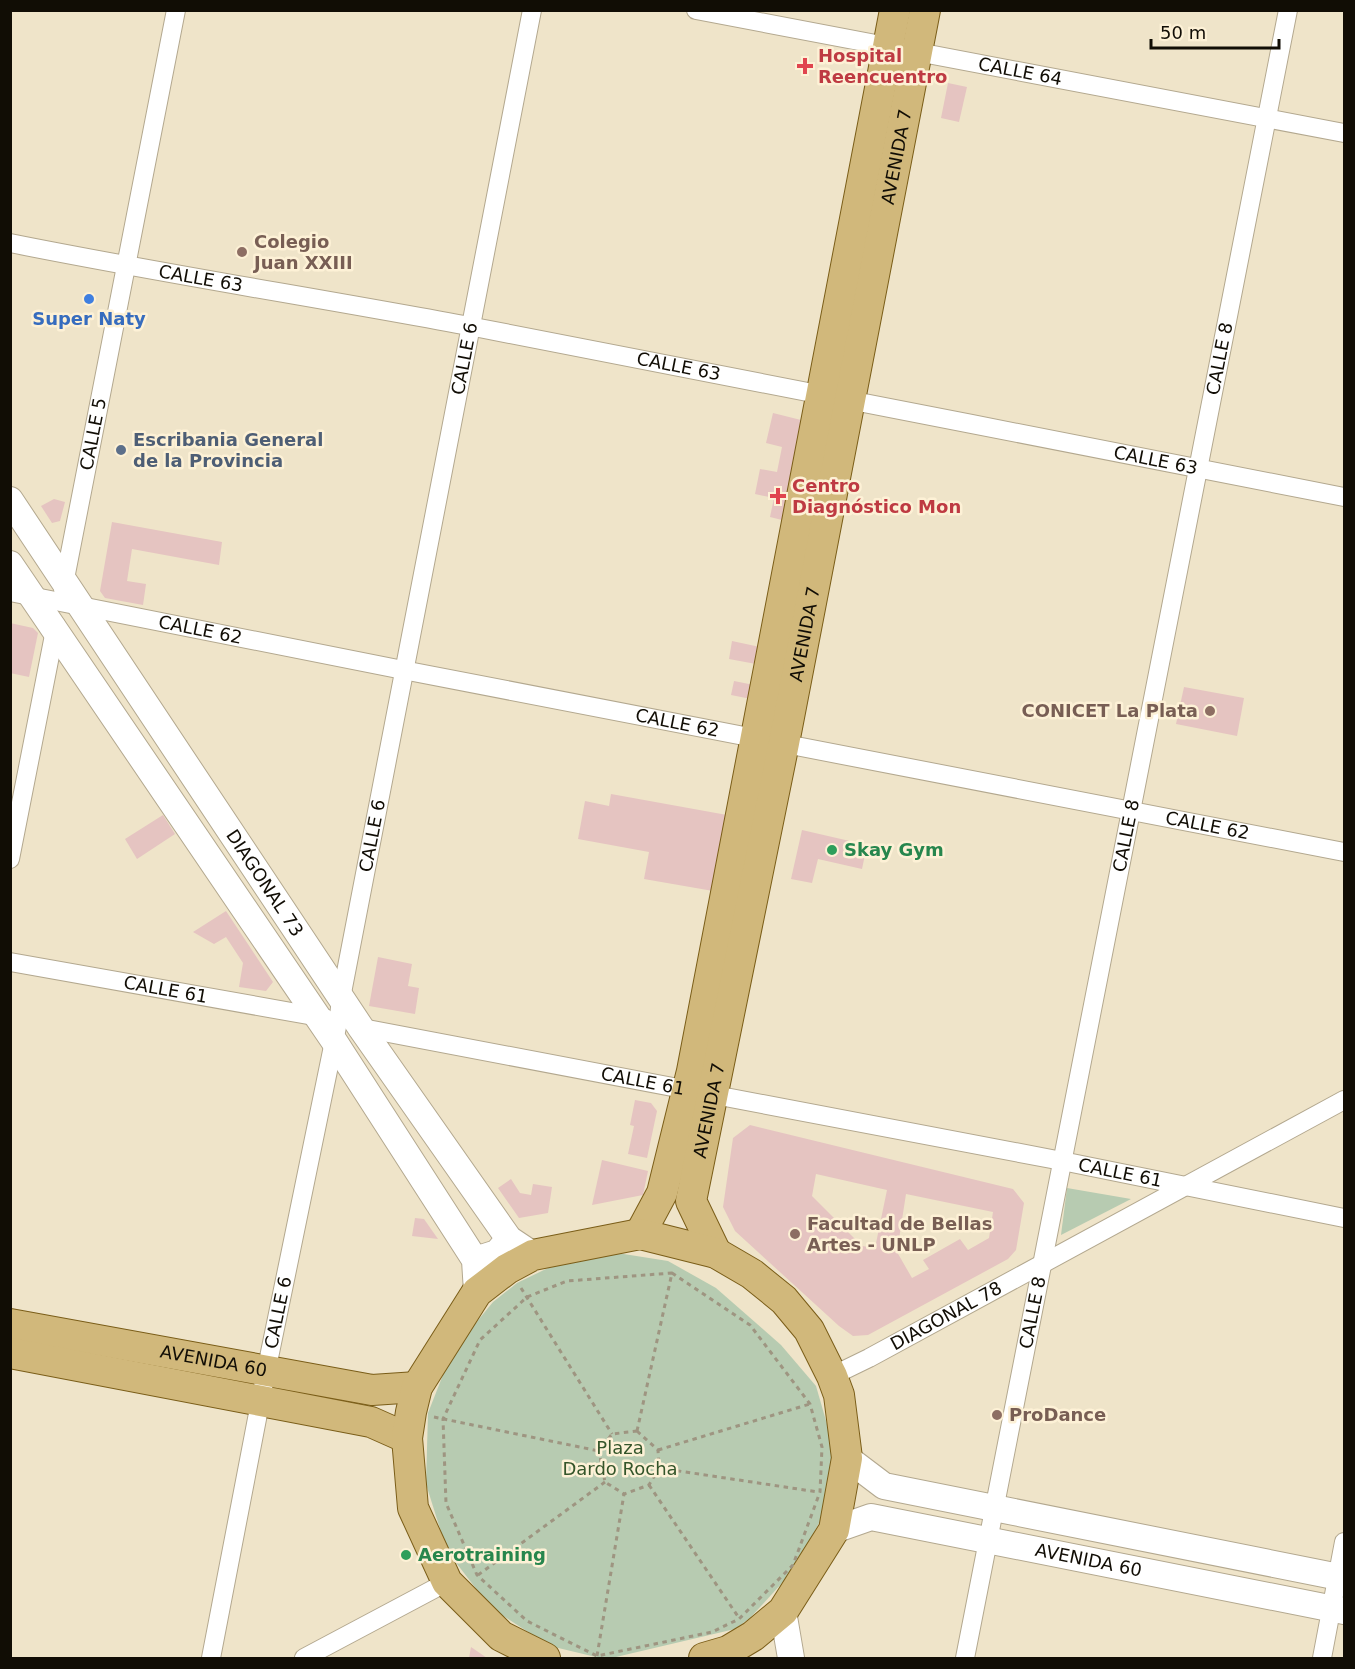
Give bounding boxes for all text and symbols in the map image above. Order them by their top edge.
scale bar [1151,12,1278,50]
text: 50 m [1160,22,1206,43]
place label: Hospital Reencuentro [818,45,947,87]
street label: CALLE 64 [977,53,1064,89]
marker: Hospital Reencuentro [796,57,814,75]
street label: AVENIDA 7 [877,107,916,206]
place label: Colegio Juan XXIII [252,231,353,273]
marker: Colegio Juan XXIII [235,245,249,259]
street label: CALLE 63 [157,260,244,296]
marker: Super Naty [82,292,96,306]
place label: Super Naty [32,308,146,329]
street label: CALLE 6 [447,320,481,397]
street label: CALLE 8 [1202,321,1237,397]
street label: CALLE 63 [635,347,723,384]
street label: CALLE 5 [75,396,110,472]
place label: Escribania General de la Provincia [133,429,323,471]
street label: CALLE 63 [1112,441,1199,478]
marker: Escribania General de la Provincia [114,443,128,457]
place label: Centro Diagnóstico Mon [792,475,961,517]
marker: Centro Diagnóstico Mon [769,487,787,505]
street label: AVENIDA 7 [785,584,824,683]
street label: CALLE 62 [157,611,244,648]
place label: CONICET La Plata [1022,700,1198,721]
street label: CALLE 62 [634,704,721,741]
marker: CONICET La Plata [1203,704,1217,718]
street label: CALLE 8 [1108,797,1143,874]
street label: CALLE 6 [355,798,389,874]
street label: CALLE 62 [1164,807,1251,843]
street label: DIAGONAL 73 [222,825,308,940]
place label: Skay Gym [844,839,944,860]
marker: Skay Gym [825,843,839,857]
street label: CALLE 61 [122,971,209,1007]
street label: AVENIDA 7 [689,1061,729,1160]
street label: CALLE 61 [599,1063,687,1099]
street label: CALLE 61 [1077,1154,1164,1191]
place label: Facultad de Bellas Artes - UNLP [807,1213,992,1255]
marker: Facultad de Bellas Artes - UNLP [788,1227,802,1241]
street label: CALLE 6 [260,1274,295,1351]
street label: CALLE 8 [1015,1274,1050,1351]
street label: DIAGONAL 78 [887,1277,1005,1354]
street label: AVENIDA 60 [159,1341,269,1381]
place label: ProDance [1009,1404,1106,1425]
marker: ProDance [990,1408,1004,1422]
park label: Plaza Dardo Rocha [562,1437,678,1479]
street label: AVENIDA 60 [1034,1539,1144,1581]
place label: Aerotraining [418,1544,546,1565]
marker: Aerotraining [399,1548,413,1562]

